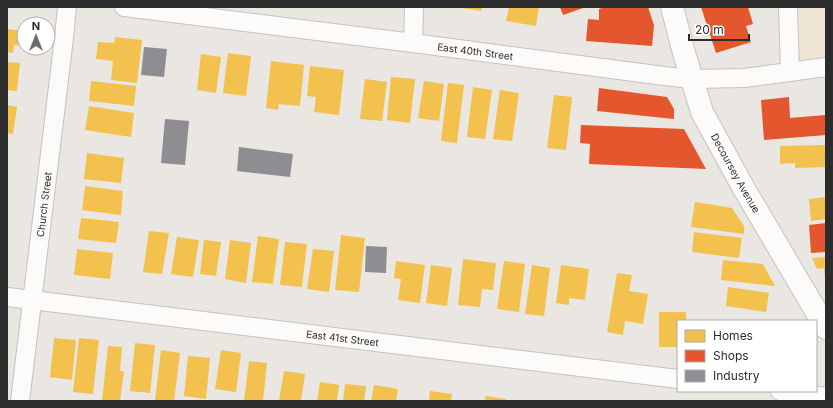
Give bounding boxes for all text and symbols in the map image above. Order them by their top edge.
north arrow [16,16,56,56]
scale bar [689,16,749,42]
text: N [32,19,40,33]
text: 20 m [695,22,724,37]
street label: East 40th Street [437,40,515,62]
street label: Decoursey Avenue [709,131,763,215]
street label: Church Street [34,170,54,238]
legend [677,320,817,392]
street label: East 41st Street [306,328,380,348]
text: Homes [713,328,753,343]
text: Shops [713,348,749,363]
text: Industry [713,368,760,383]

